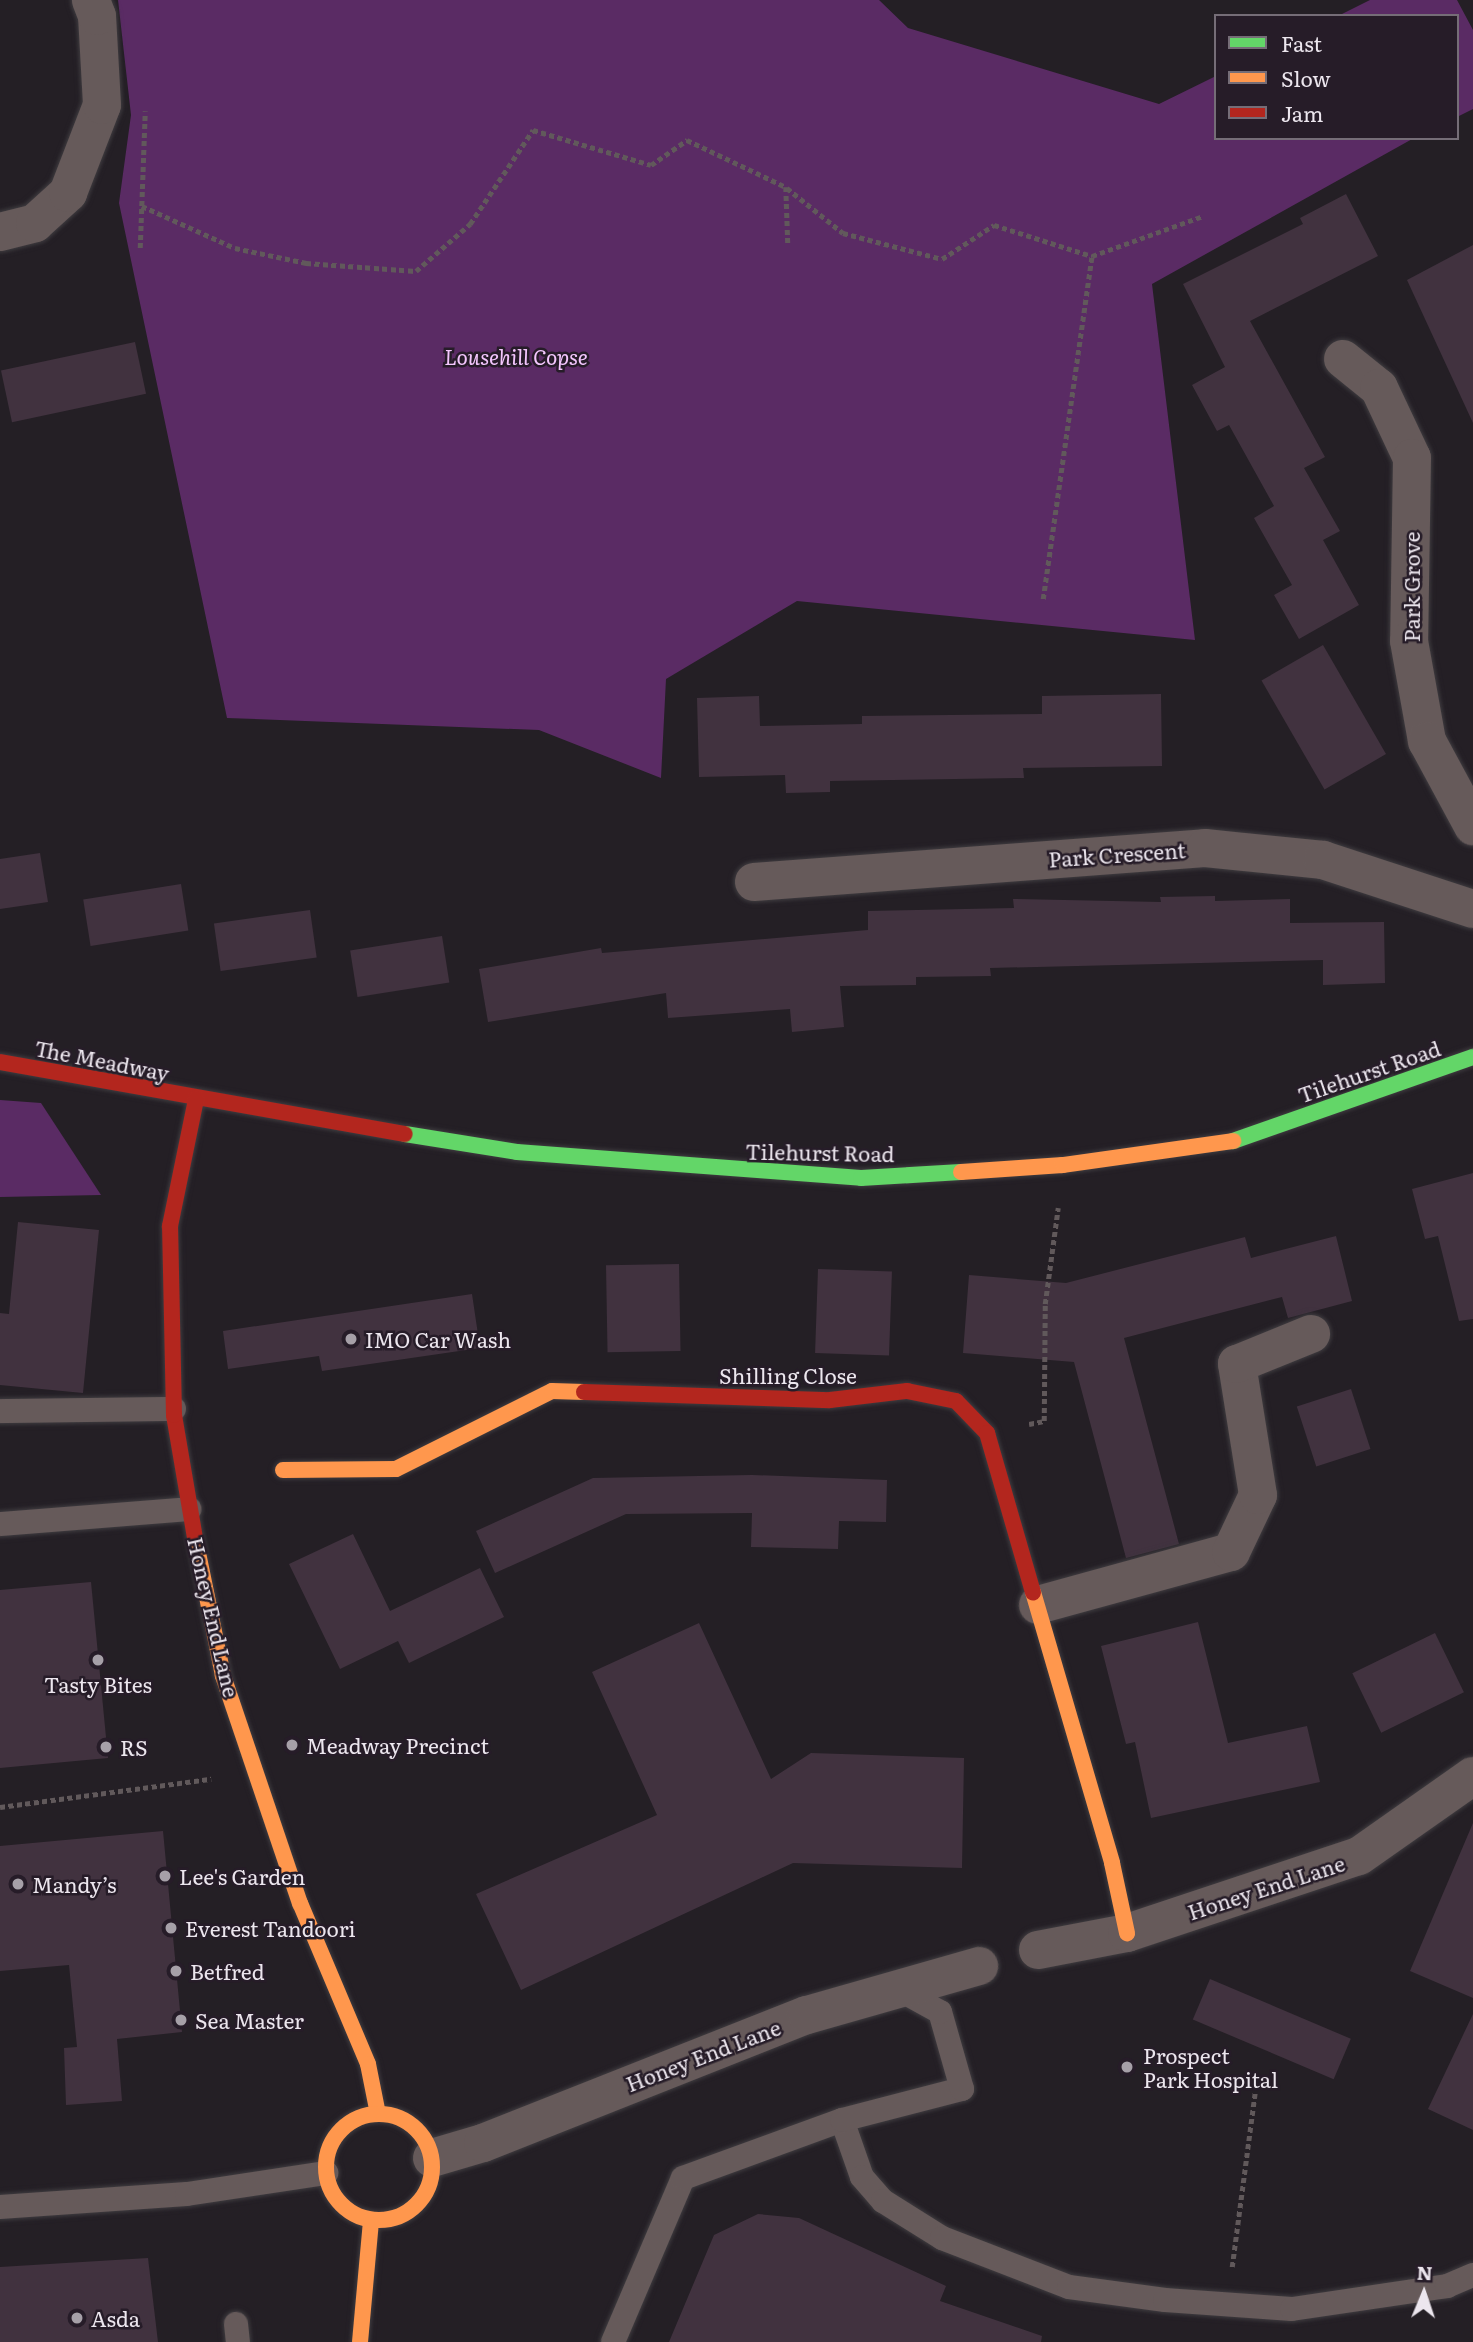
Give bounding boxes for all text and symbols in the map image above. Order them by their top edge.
legend [1214,14,1459,140]
text: Fast [1281,27,1322,58]
text: Slow [1281,62,1331,93]
text: Jam [1281,97,1323,128]
park label: Lousehill Copse [444,343,588,369]
street label: Park Grove [1398,532,1424,642]
street label: Park Crescent [1048,837,1186,871]
street label: The Meadway [33,1035,171,1085]
street label: Tilehurst Road [1294,1035,1444,1107]
street label: Tilehurst Road [745,1138,895,1166]
place label: IMO Car Wash [365,1326,511,1352]
marker: IMO Car Wash [343,1331,359,1347]
street label: Shilling Close [719,1362,857,1388]
street label: Honey End Lane [183,1534,245,1700]
marker: Tasty Bites [90,1652,106,1668]
place label: Tasty Bites [44,1671,152,1697]
place label: Meadway Precinct [306,1732,489,1758]
place label: RS [120,1734,148,1760]
marker: Meadway Precinct [284,1737,300,1753]
marker: RS [98,1739,114,1755]
street label: Honey End Lane [1184,1850,1348,1924]
place label: Lee's Garden [179,1863,305,1889]
marker: Lee's Garden [157,1868,173,1884]
place label: Mandy’s [32,1871,116,1897]
marker: Mandy’s [10,1876,26,1892]
place label: Everest Tandoori [185,1915,356,1941]
marker: Everest Tandoori [163,1920,179,1936]
place label: Betfred [190,1958,265,1984]
marker: Betfred [168,1963,184,1979]
place label: Sea Master [195,2007,304,2033]
marker: Sea Master [173,2012,189,2028]
street label: Honey End Lane [622,2014,784,2096]
place label: Prospect Park Hospital [1143,2042,1278,2092]
marker: Prospect Park Hospital [1117,2057,1137,2077]
north arrow [1389,2258,1459,2328]
text: N [1416,2258,1433,2286]
place label: Asda [91,2305,140,2331]
marker: Asda [69,2310,85,2326]

